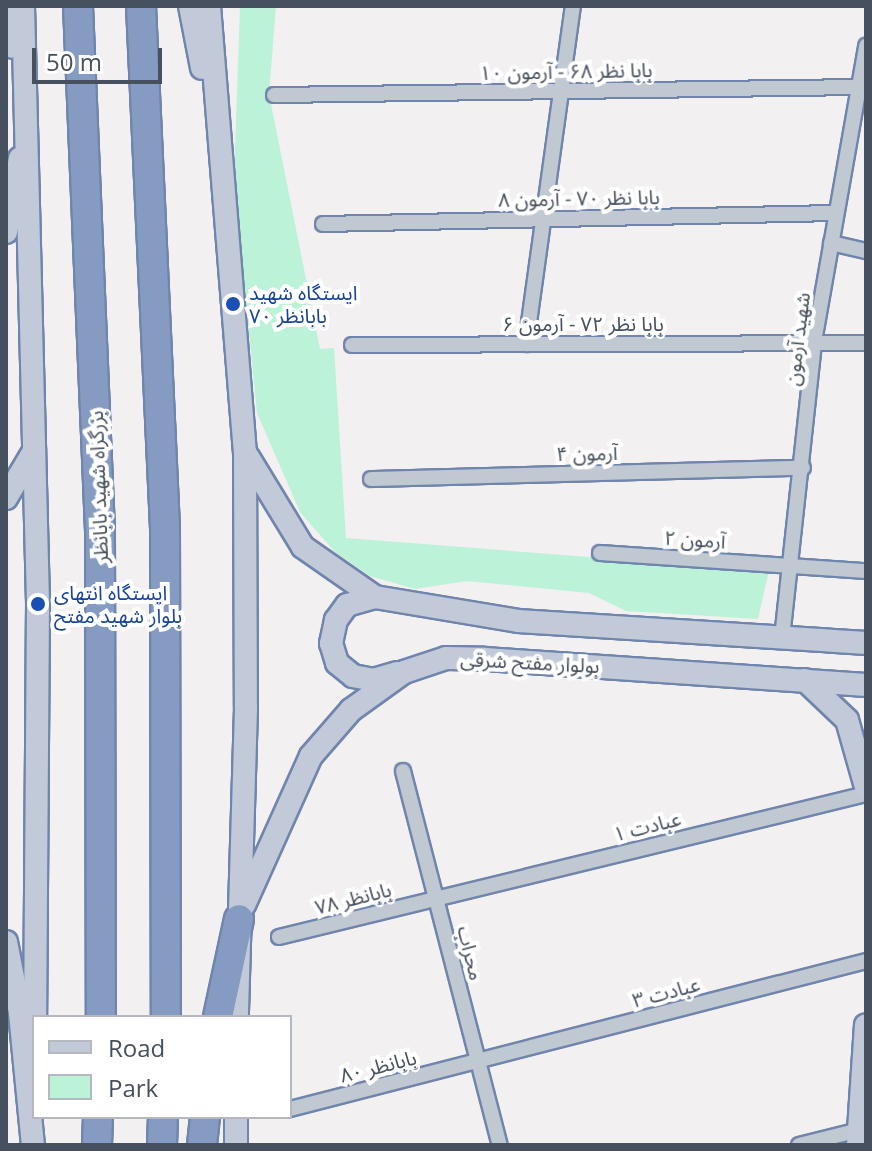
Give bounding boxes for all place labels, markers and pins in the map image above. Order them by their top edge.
place label: ایستگاه شهید بابانظر ۷۰ [249,280,357,327]
marker: ایستگاه شهید بابانظر ۷۰ [224,295,242,313]
place label: ایستگاه انتهای بلوار شهید مفتح [54,580,182,627]
marker: ایستگاه انتهای بلوار شهید مفتح [29,595,47,613]

